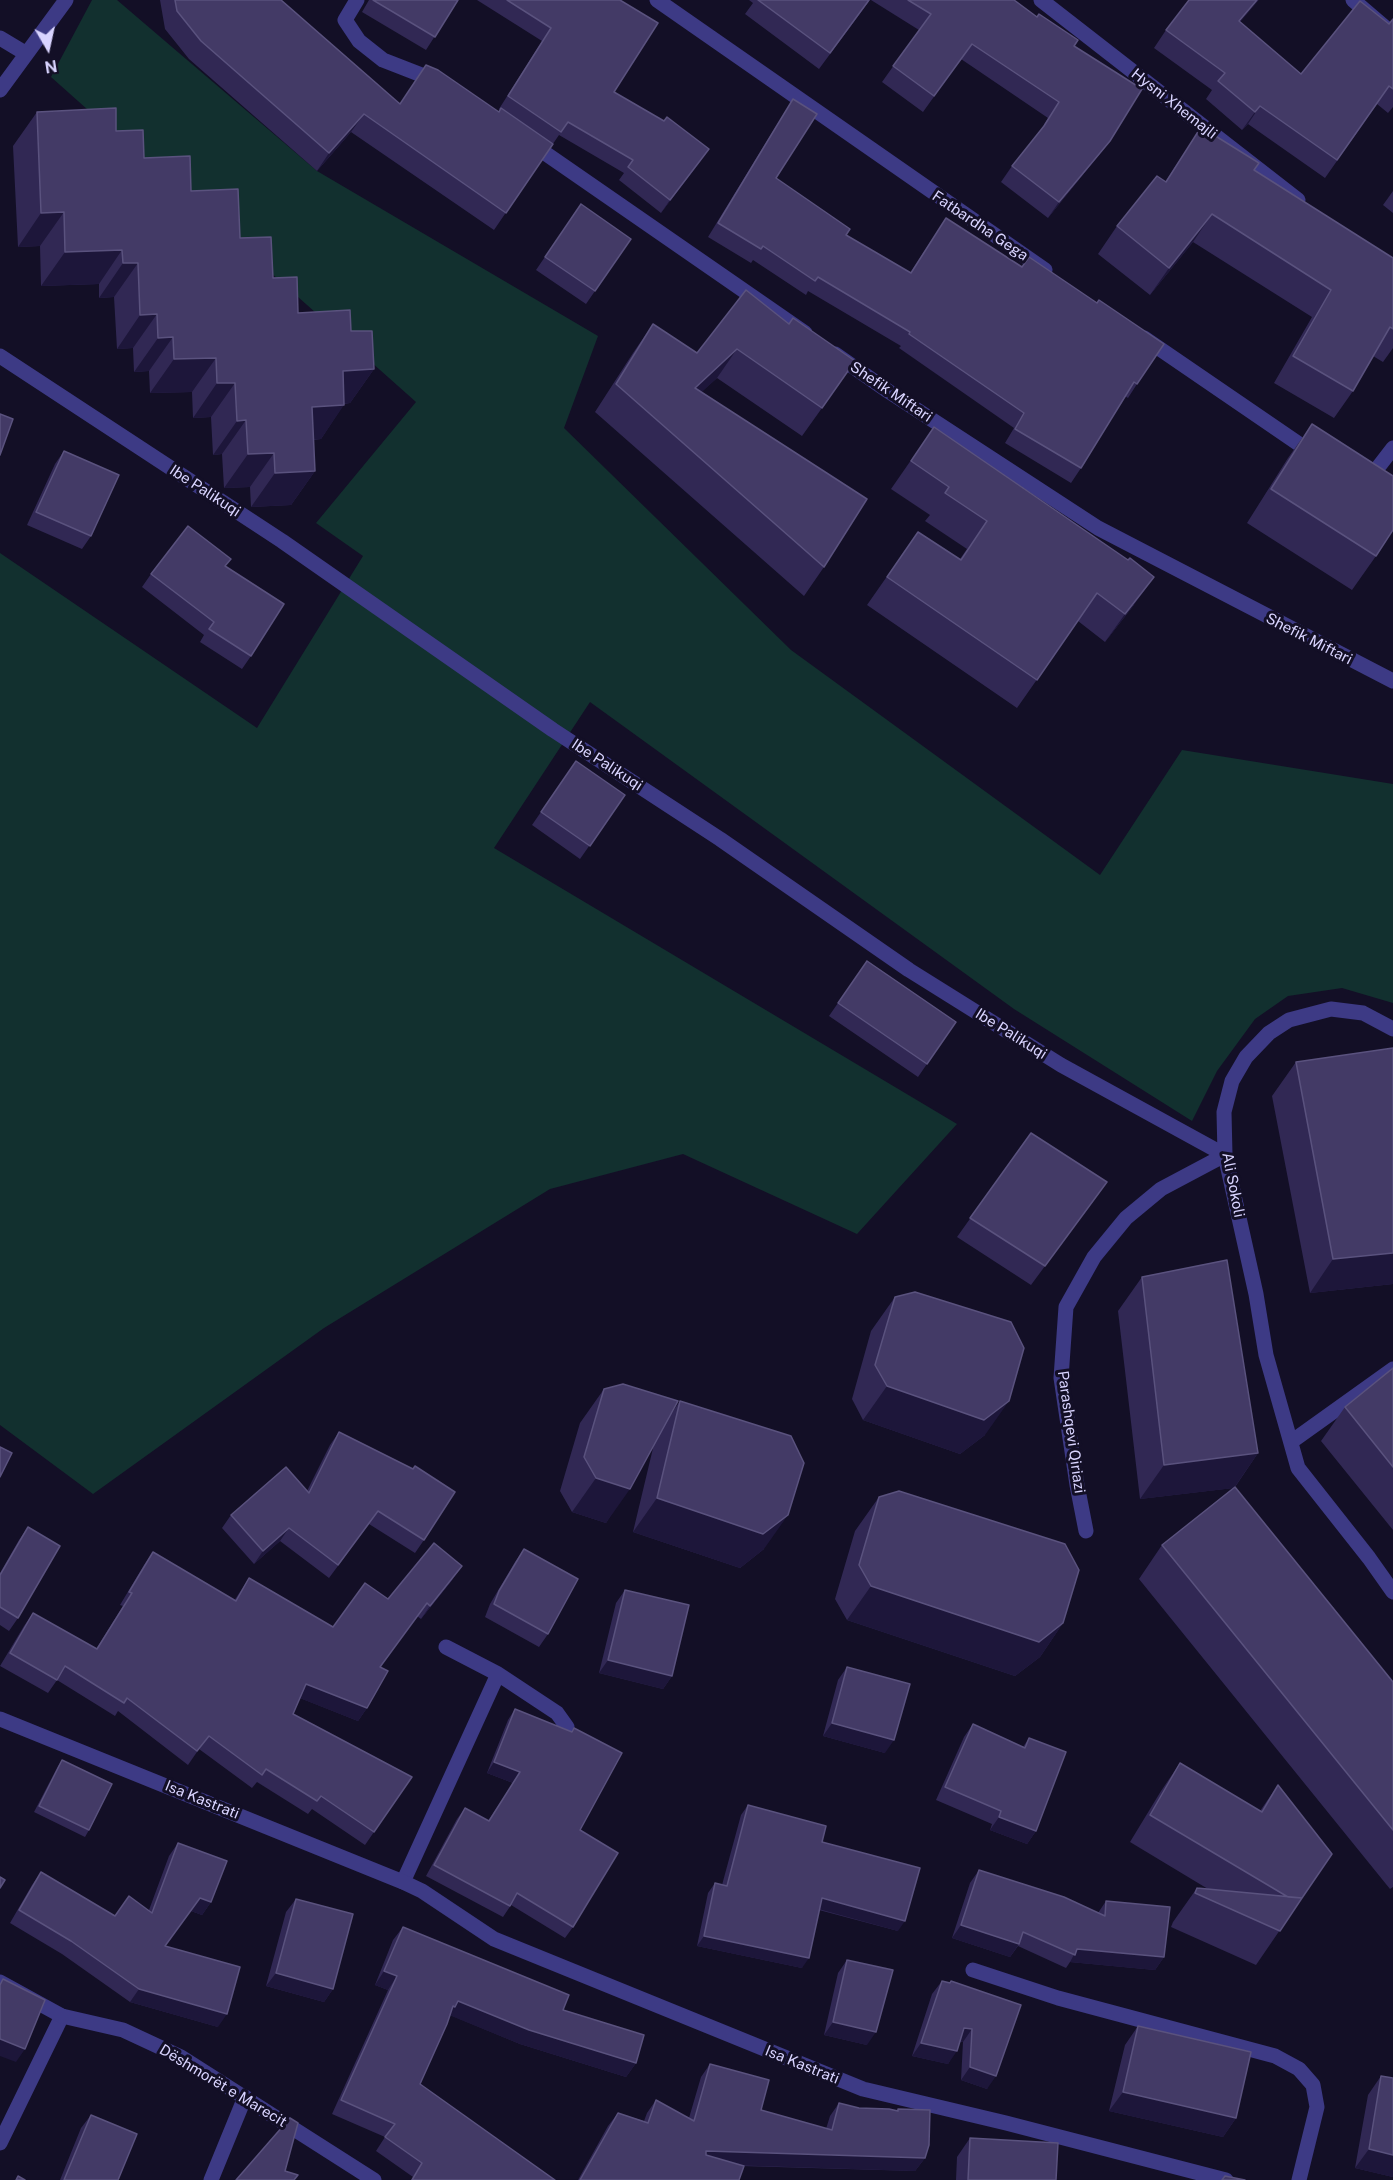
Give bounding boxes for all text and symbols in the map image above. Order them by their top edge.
north arrow [18,18,78,78]
text: N [43,56,59,77]
street label: Hysni Xhemajli [1128,65,1220,143]
street label: Fatbardha Gega [929,187,1031,265]
street label: Shefik Miftari [847,358,935,426]
street label: Ibe Palikuqi [166,461,244,521]
street label: Shefik Miftari [1263,609,1355,669]
street label: Ibe Palikuqi [568,735,646,795]
street label: Ibe Palikuqi [972,1005,1050,1063]
street label: Ali Sokoli [1218,1151,1248,1219]
street label: Parashqevi Qiriazi [1053,1370,1089,1494]
street label: Isa Kastrati [162,1777,242,1823]
street label: Dëshmorët e Marecit [156,2041,290,2131]
street label: Isa Kastrati [762,2042,842,2088]

